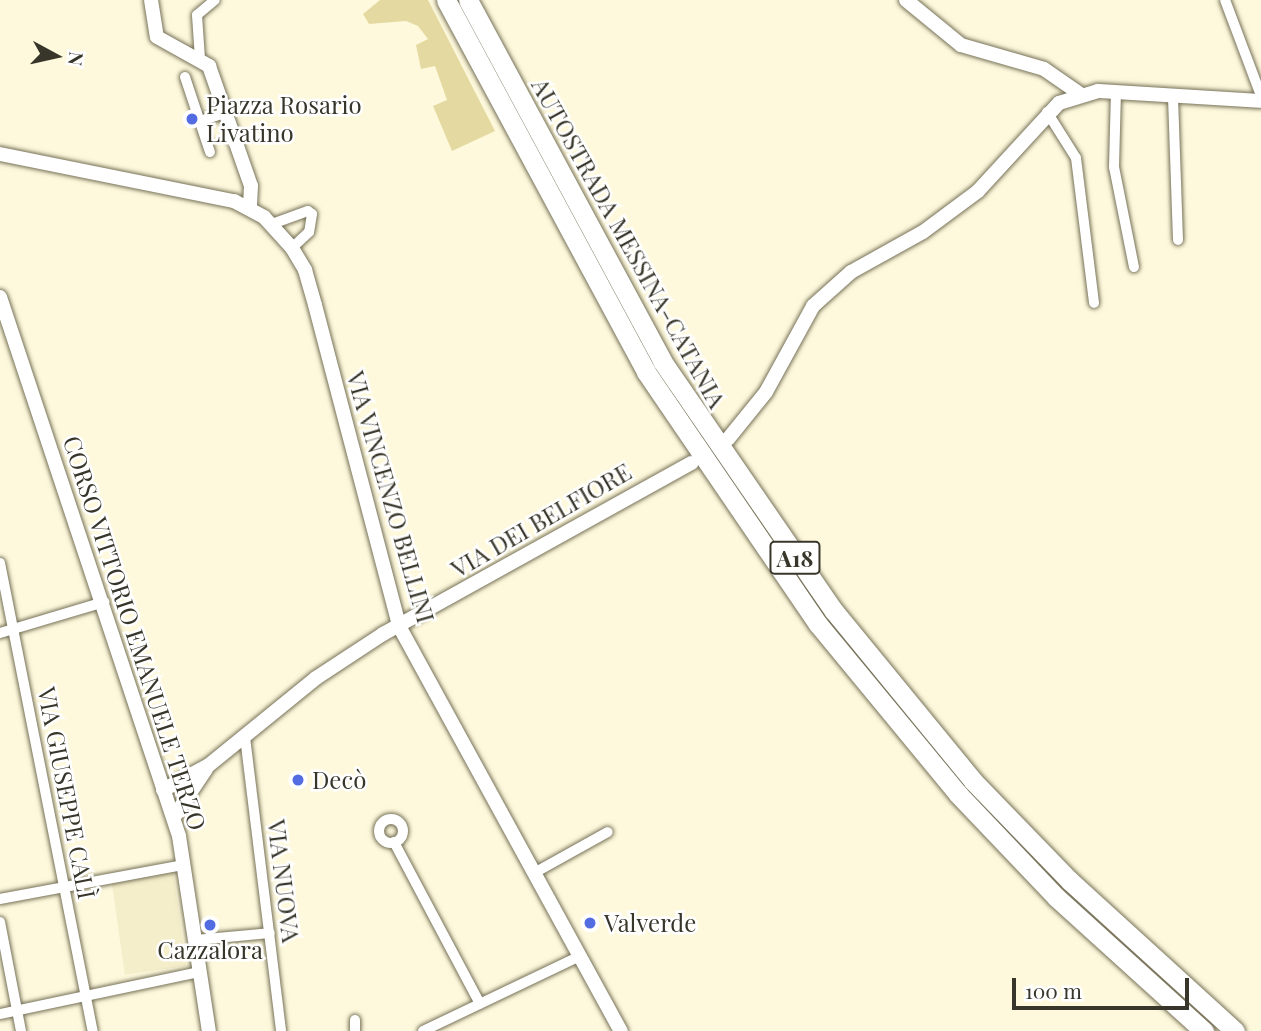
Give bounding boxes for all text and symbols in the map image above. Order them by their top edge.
north arrow [21,21,91,91]
text: N [63,50,91,68]
street label: AUTOSTRADA MESSINA-CATANIA [526,73,732,413]
place label: Piazza Rosario Livatino [206,91,362,147]
marker: Piazza Rosario Livatino [184,111,200,127]
street label: VIA VINCENZO BELLINI [341,367,441,627]
street label: CORSO VITTORIO EMANUELE TERZO [57,432,213,834]
street label: VIA DEI BELFIORE [446,457,636,583]
road number: A18 [769,538,821,578]
street label: VIA GIUSEPPE CALÌ [32,685,102,901]
place label: Decò [312,766,366,794]
marker: Decò [290,772,306,788]
street label: VIA NUOVA [262,818,306,944]
place label: Valverde [604,909,696,937]
marker: Valverde [582,915,598,931]
marker: Cazzalora [202,917,218,933]
place label: Cazzalora [157,936,263,964]
scale bar [1016,964,1193,1008]
text: 100 m [1025,976,1082,1004]

